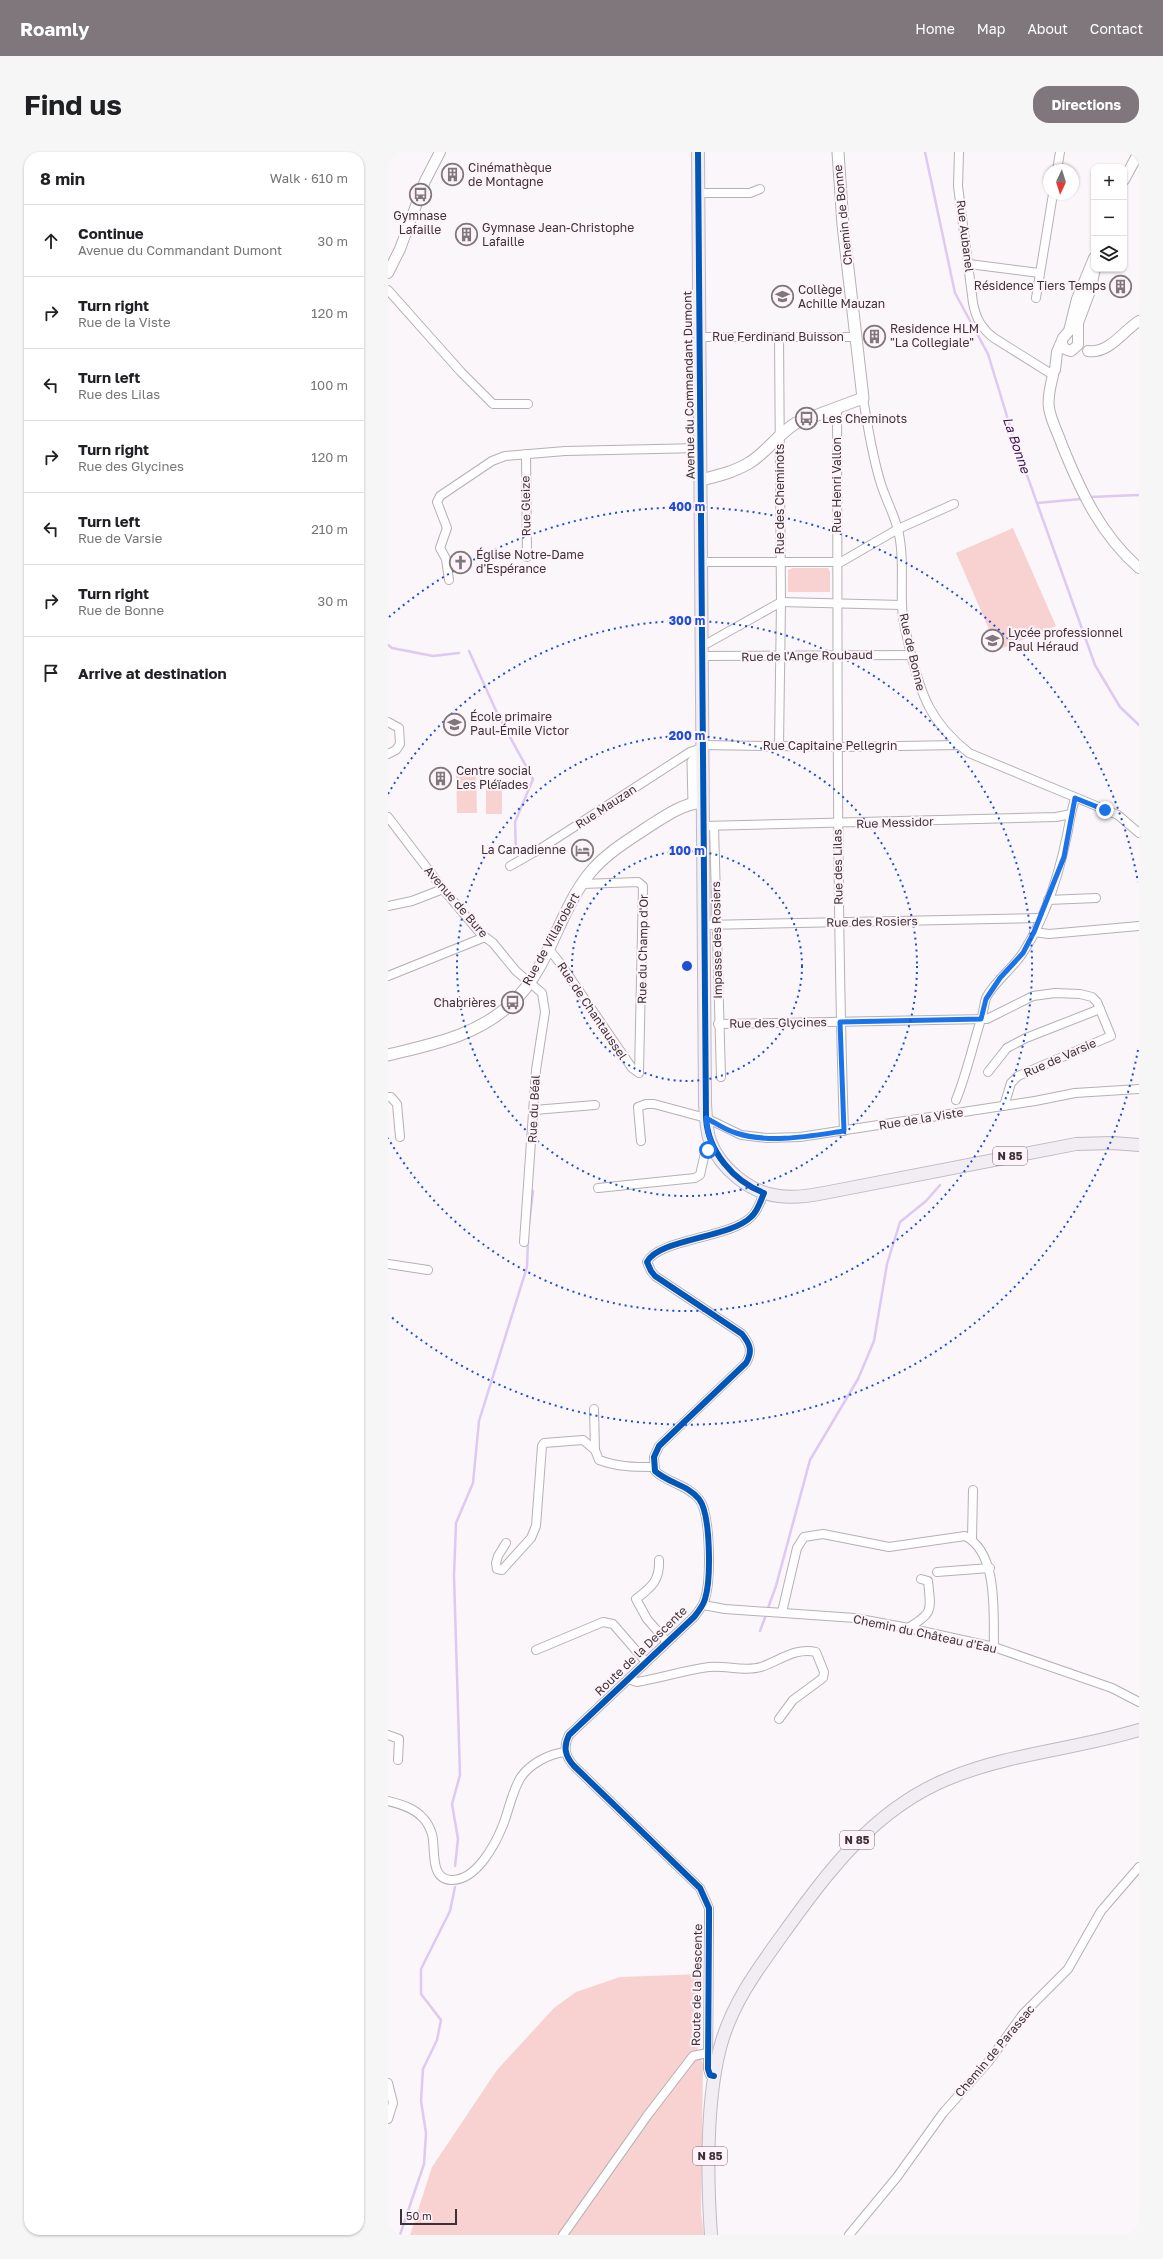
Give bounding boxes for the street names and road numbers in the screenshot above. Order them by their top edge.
street label: Chemin de Bonne [830,164,855,266]
street label: Rue Aubanel [954,199,977,273]
street label: Avenue du Commandant Dumont [679,290,698,479]
street label: Rue Ferdinand Buisson [712,329,844,344]
street label: Rue Henri Vallon [829,437,844,533]
street label: Rue des Cheminots [772,444,787,554]
street label: Rue Gleize [517,476,534,536]
street label: Rue de Bonne [896,611,929,692]
street label: Rue de l'Ange Roubaud [741,647,873,664]
street label: Rue Capitaine Pellegrin [763,738,897,753]
street label: Rue Mauzan [572,781,639,832]
street label: Rue Messidor [856,814,934,831]
street label: Rue des Lilas [829,829,846,905]
street label: Avenue de Bure [421,863,491,940]
street label: Impasse des Rosiers [708,881,725,999]
street label: Rue de Villarobert [519,889,582,988]
street label: Rue du Champ d'Or [634,894,651,1004]
street label: Rue des Rosiers [826,913,918,930]
street label: Rue de Chantaussel [554,959,631,1062]
street label: Rue des Glycines [729,1014,827,1031]
street label: Rue de Varsie [1021,1035,1098,1080]
street label: Rue du Béal [524,1074,543,1144]
street label: Rue de la Viste [878,1104,964,1133]
road number: N 85 [993,1147,1027,1165]
street label: Route de la Descente [591,1603,690,1699]
street label: Chemin du Château d'Eau [852,1611,998,1656]
road number: N 85 [840,1831,874,1849]
street label: Route de la Descente [688,1924,705,2046]
street label: Chemin de Parassac [952,2001,1038,2100]
road number: N 85 [693,2147,727,2165]

